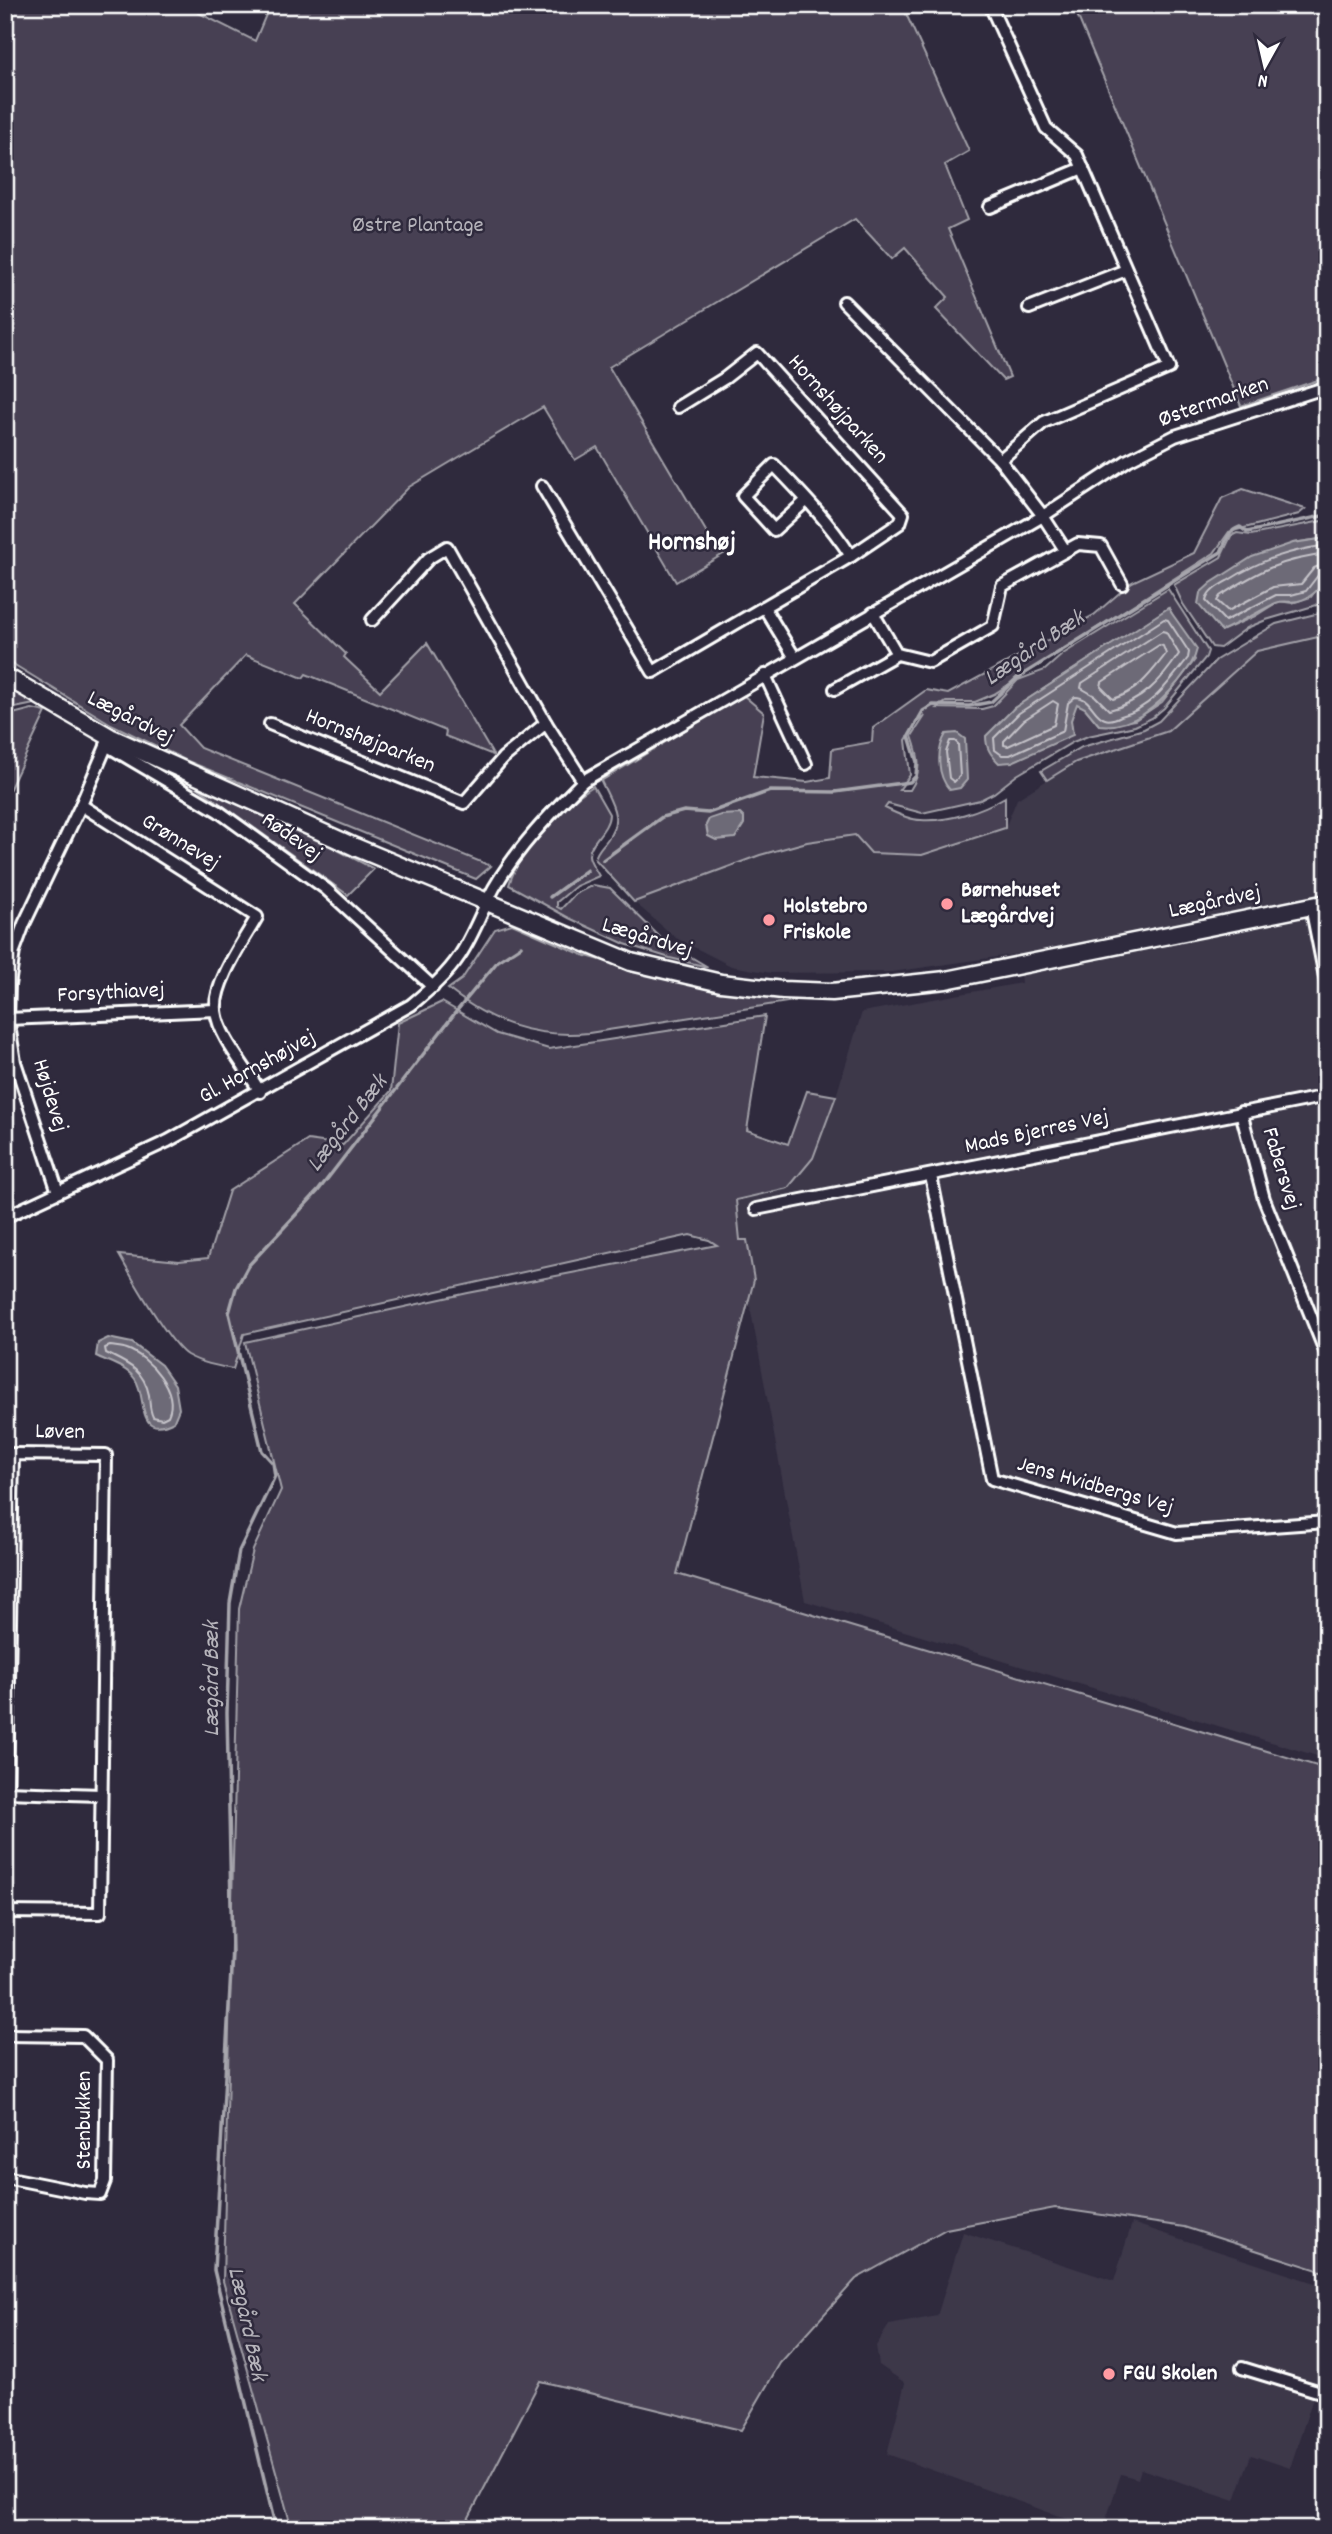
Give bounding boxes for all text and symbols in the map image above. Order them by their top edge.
north arrow [1230,32,1300,102]
text: N [1257,65,1270,93]
park label: Østre Plantage [352,210,484,243]
street label: Hornshøjparken [779,348,895,472]
street label: Østermarken [1154,369,1274,437]
district label: Hornshøj [648,525,736,562]
water label: Lægård Bæk [978,601,1094,695]
street label: Lægårdvej [81,683,179,755]
street label: Hornshøjparken [300,701,440,783]
street label: Rødevej [254,805,328,871]
street label: Grønnevej [134,806,226,880]
place label: Børnehuset Lægårdvej [961,875,1061,934]
street label: Lægårdvej [1166,877,1264,929]
place label: Holstebro Friskole [783,891,868,950]
marker: Børnehuset Lægårdvej [939,896,955,912]
street label: Lægårdvej [598,910,696,968]
marker: Holstebro Friskole [761,912,777,928]
street label: Forsythiavej [56,975,166,1013]
street label: Gl. Hornshøjvej [193,1022,323,1114]
street label: Højdevej [22,1055,76,1137]
water label: Lægård Bæk [299,1066,398,1180]
street label: Mads Bjerres Vej [962,1102,1112,1164]
street label: Fabersvej [1252,1123,1308,1215]
street label: Løven [35,1416,85,1450]
street label: Jens Hvidbergs Vej [1013,1449,1177,1525]
water label: Lægård Bæk [196,1619,230,1737]
street label: Stenbukken [69,2071,102,2169]
water label: Lægård Bæk [217,2264,275,2386]
place label: FGU Skolen [1123,2358,1218,2391]
marker: FGU Skolen [1101,2366,1117,2382]

